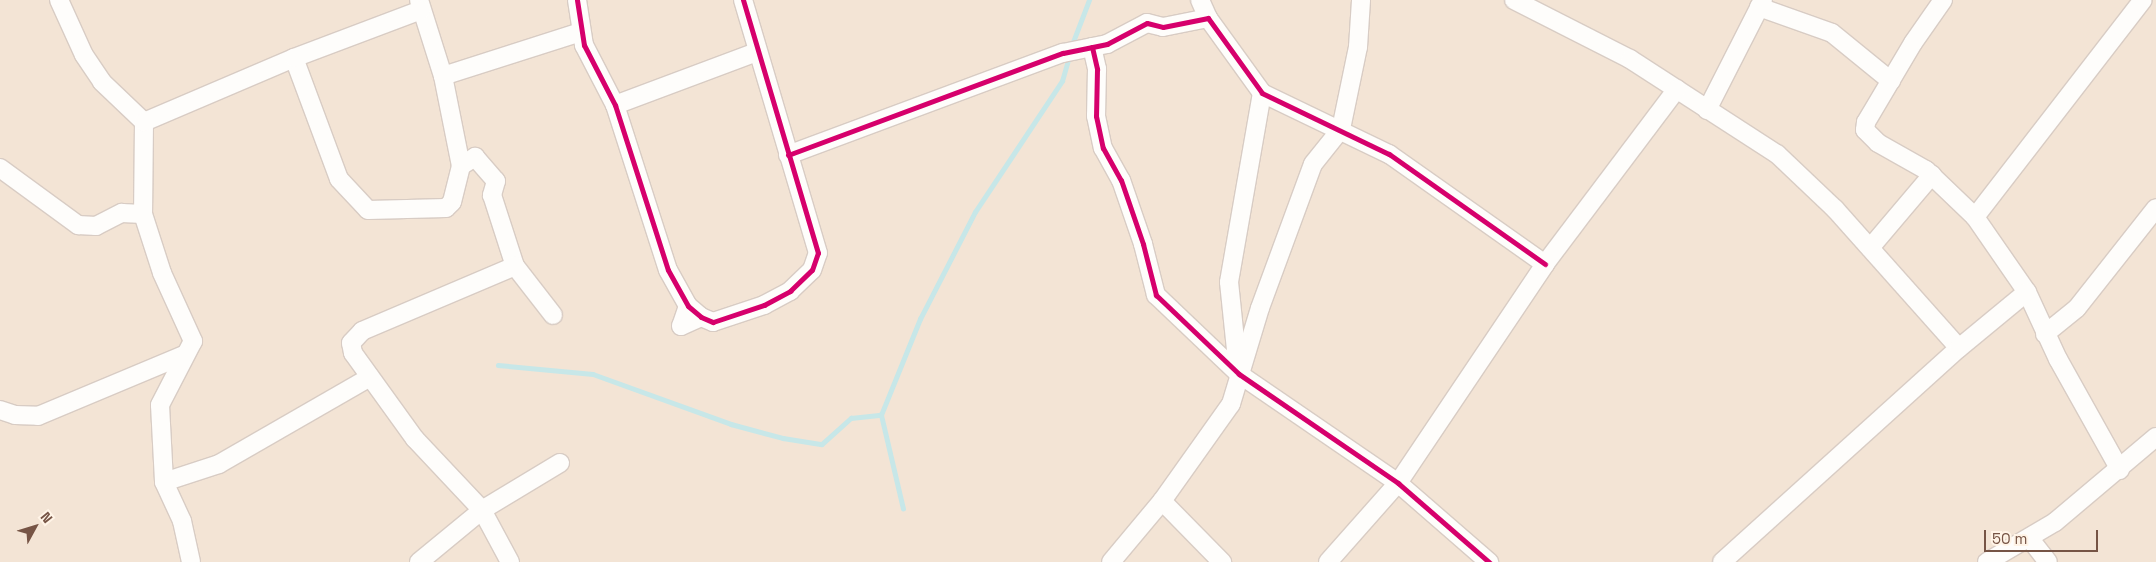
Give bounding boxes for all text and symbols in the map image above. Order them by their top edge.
north arrow [10,502,60,552]
text: N [37,508,57,527]
scale bar [1986,520,2100,552]
text: 50 m [1992,529,2027,548]

